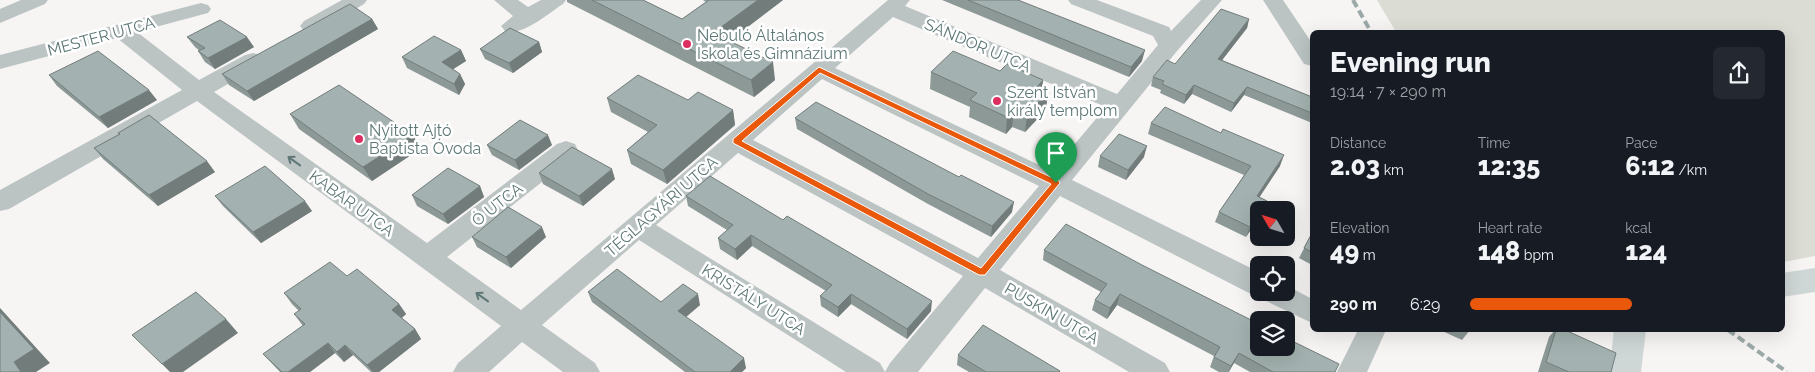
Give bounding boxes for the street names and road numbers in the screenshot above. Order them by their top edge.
street label: MESTER UTCA [45,13,157,60]
street label: SÁNDOR UTCA [922,14,1034,76]
street label: TÉGLAGYÁRI UTCA [601,151,722,260]
street label: KABAR UTCA [306,166,398,241]
street label: Ó UTCA [468,178,527,230]
street label: KRISTÁLY UTCA [698,259,810,339]
street label: PUSKIN UTCA [1001,279,1102,348]

